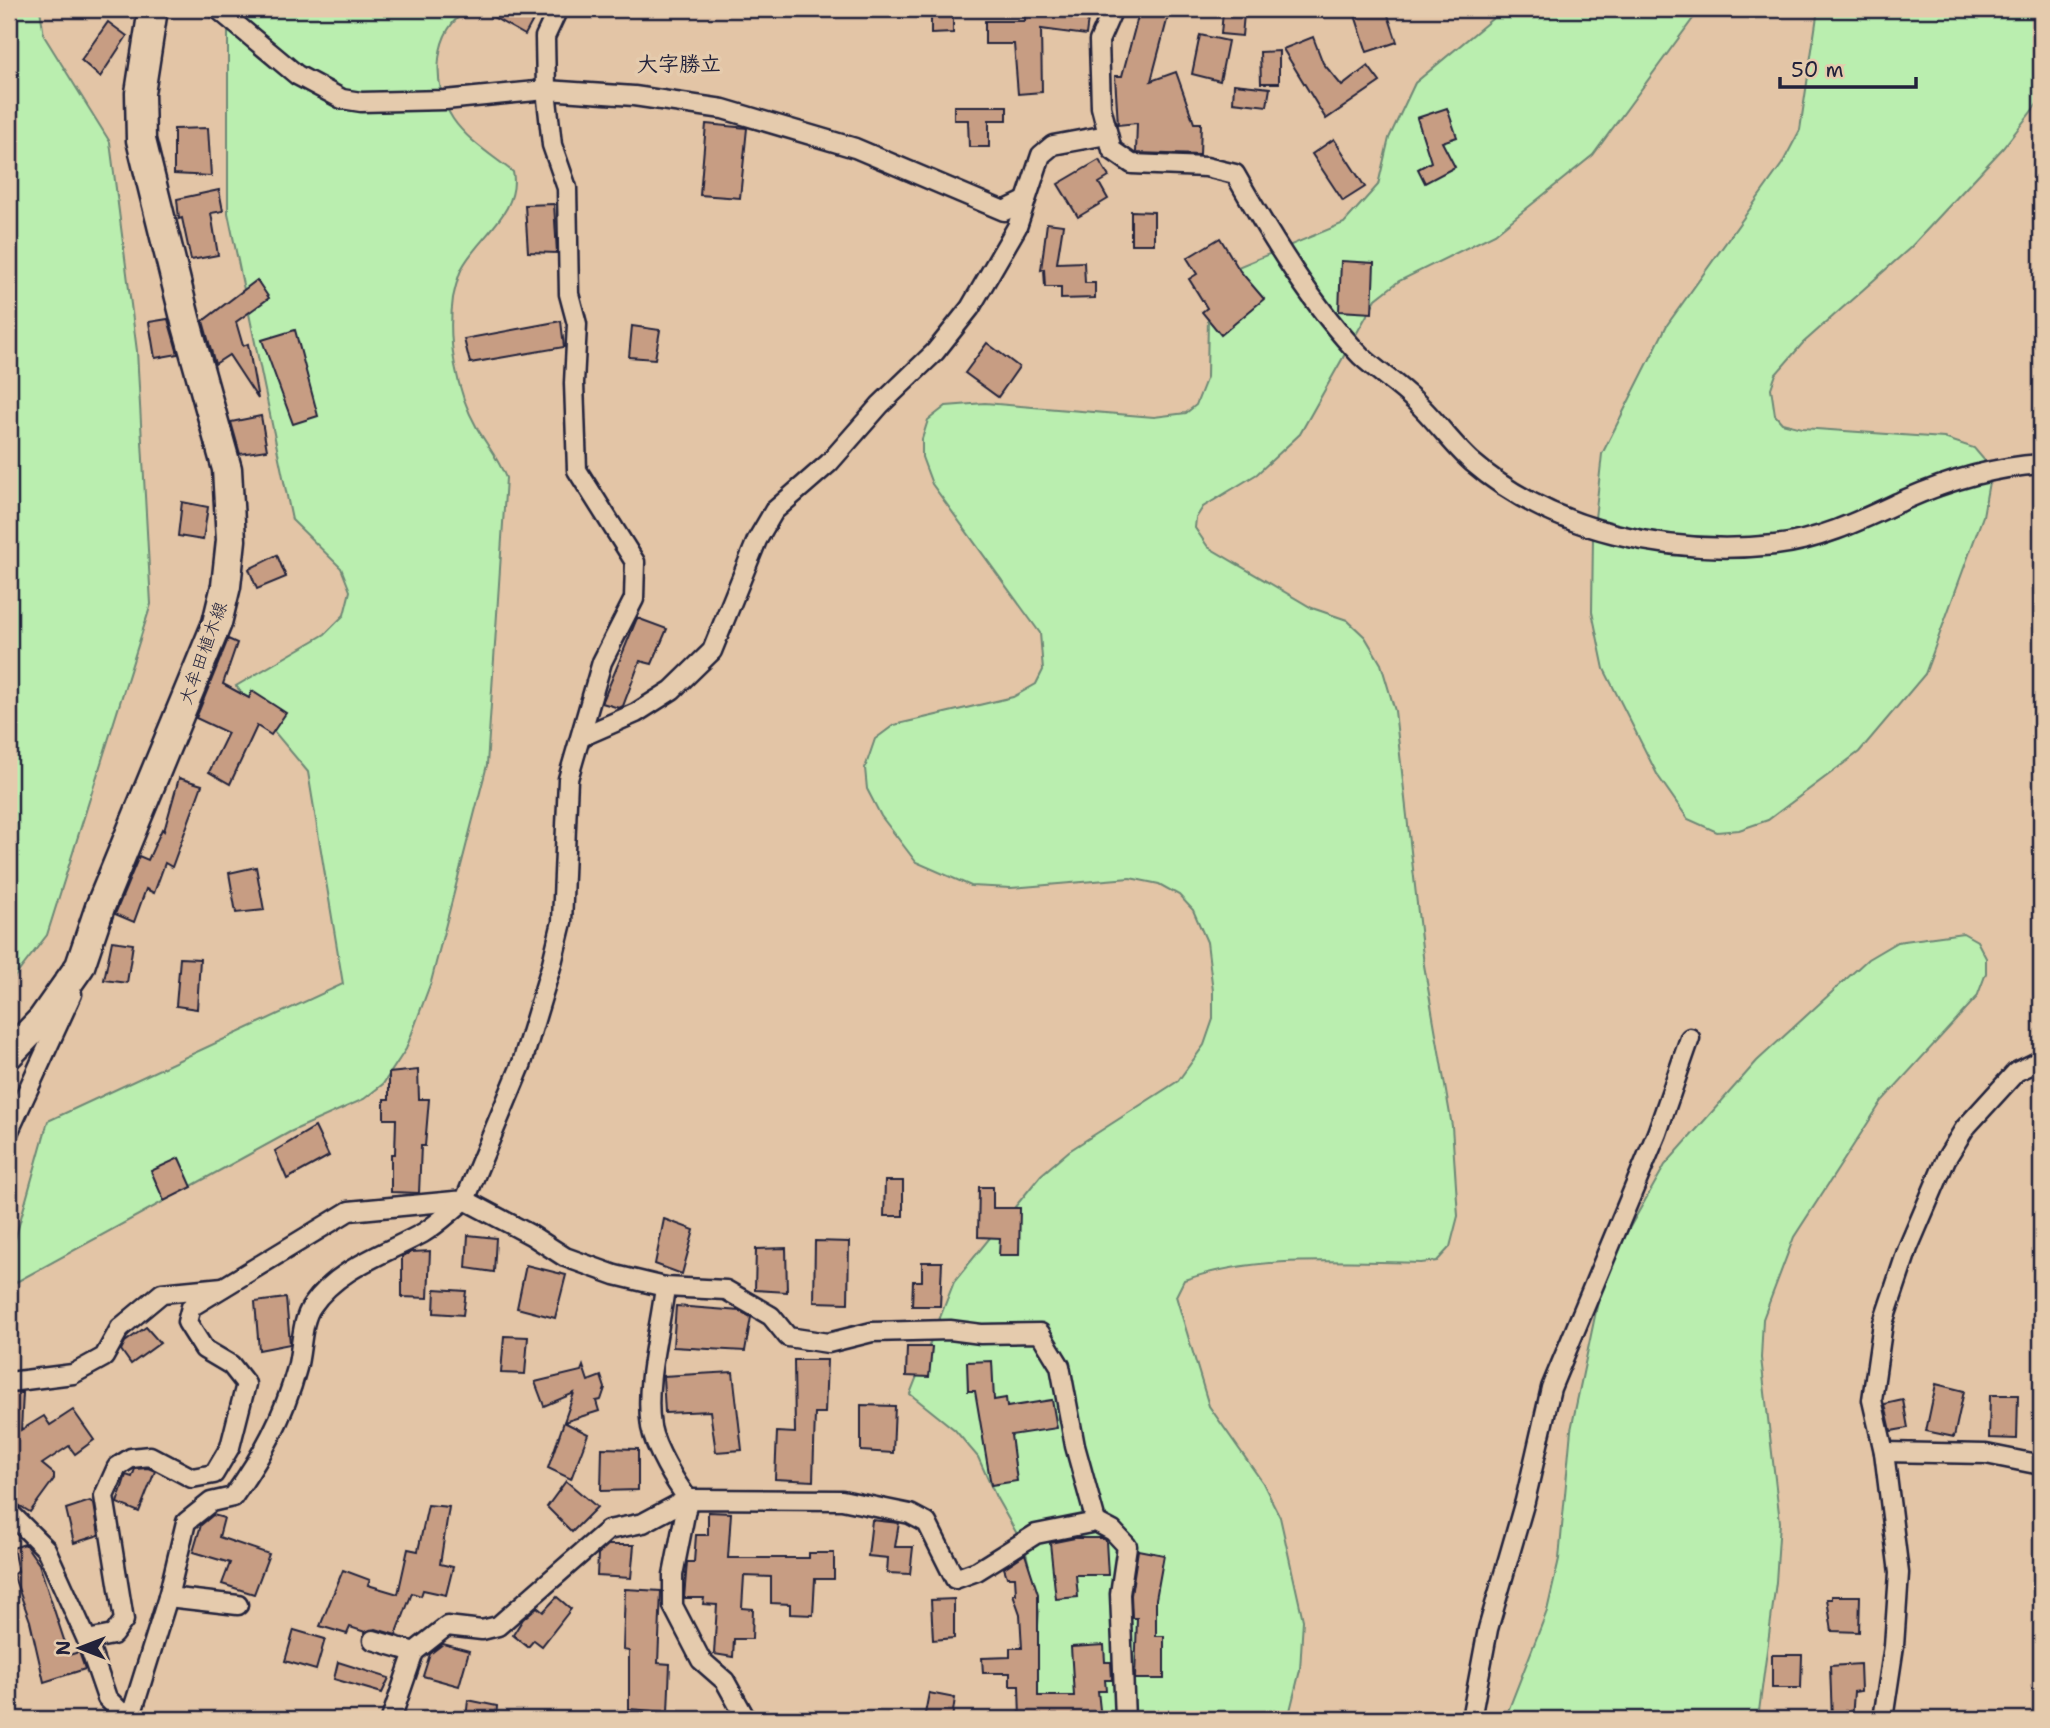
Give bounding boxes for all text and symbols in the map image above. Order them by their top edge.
scale bar [1780,46,1917,90]
district label: 大字勝立 [637,50,721,78]
text: 50 m [1791,56,1844,84]
street label: 大牟田植木線 [173,598,233,708]
north arrow [46,1612,116,1682]
text: N [51,1640,76,1656]

